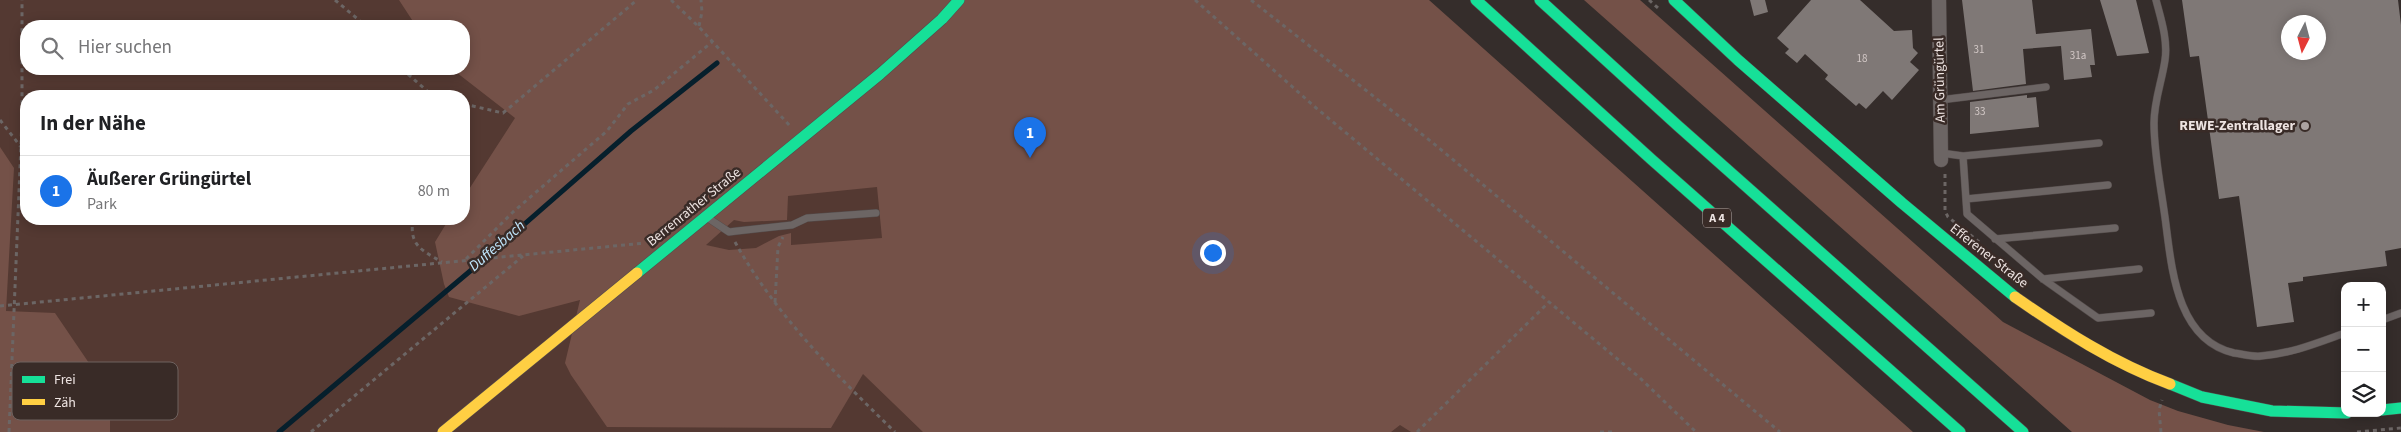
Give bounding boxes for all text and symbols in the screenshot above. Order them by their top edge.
north arrow [2281,15,2326,60]
search box [20,20,470,75]
icon: search [38,34,66,62]
text: Hier suchen [78,34,172,61]
street label: Am Grüngürtel [1929,37,1951,123]
house number: 31 [1974,42,1984,57]
house number: 31a [2070,48,2086,63]
house number: 18 [1857,51,1868,66]
house number: 33 [1975,104,1985,119]
text: In der Nähe [40,108,146,138]
place label: REWE-Zentrallager [2179,116,2295,136]
pin: 1 [1014,117,1046,158]
marker: REWE-Zentrallager [2299,120,2311,132]
street label: Berrenrather Straße [643,163,745,251]
text: Äußerer Grüngürtel [87,166,251,193]
text: 1 [52,180,60,202]
text: 80 m [418,180,450,202]
text: Park [87,193,117,215]
road number: A 4 [1703,208,1731,228]
water label: Duffesbach [464,216,530,276]
street label: Efferener Straße [1946,219,2032,293]
your location [1200,240,1226,266]
map controls [2341,282,2386,417]
button: + [2341,282,2386,327]
button: − [2341,327,2386,372]
legend [12,362,178,420]
text: Frei [54,370,76,390]
button: layers [2341,372,2386,417]
text: Zäh [54,393,76,413]

